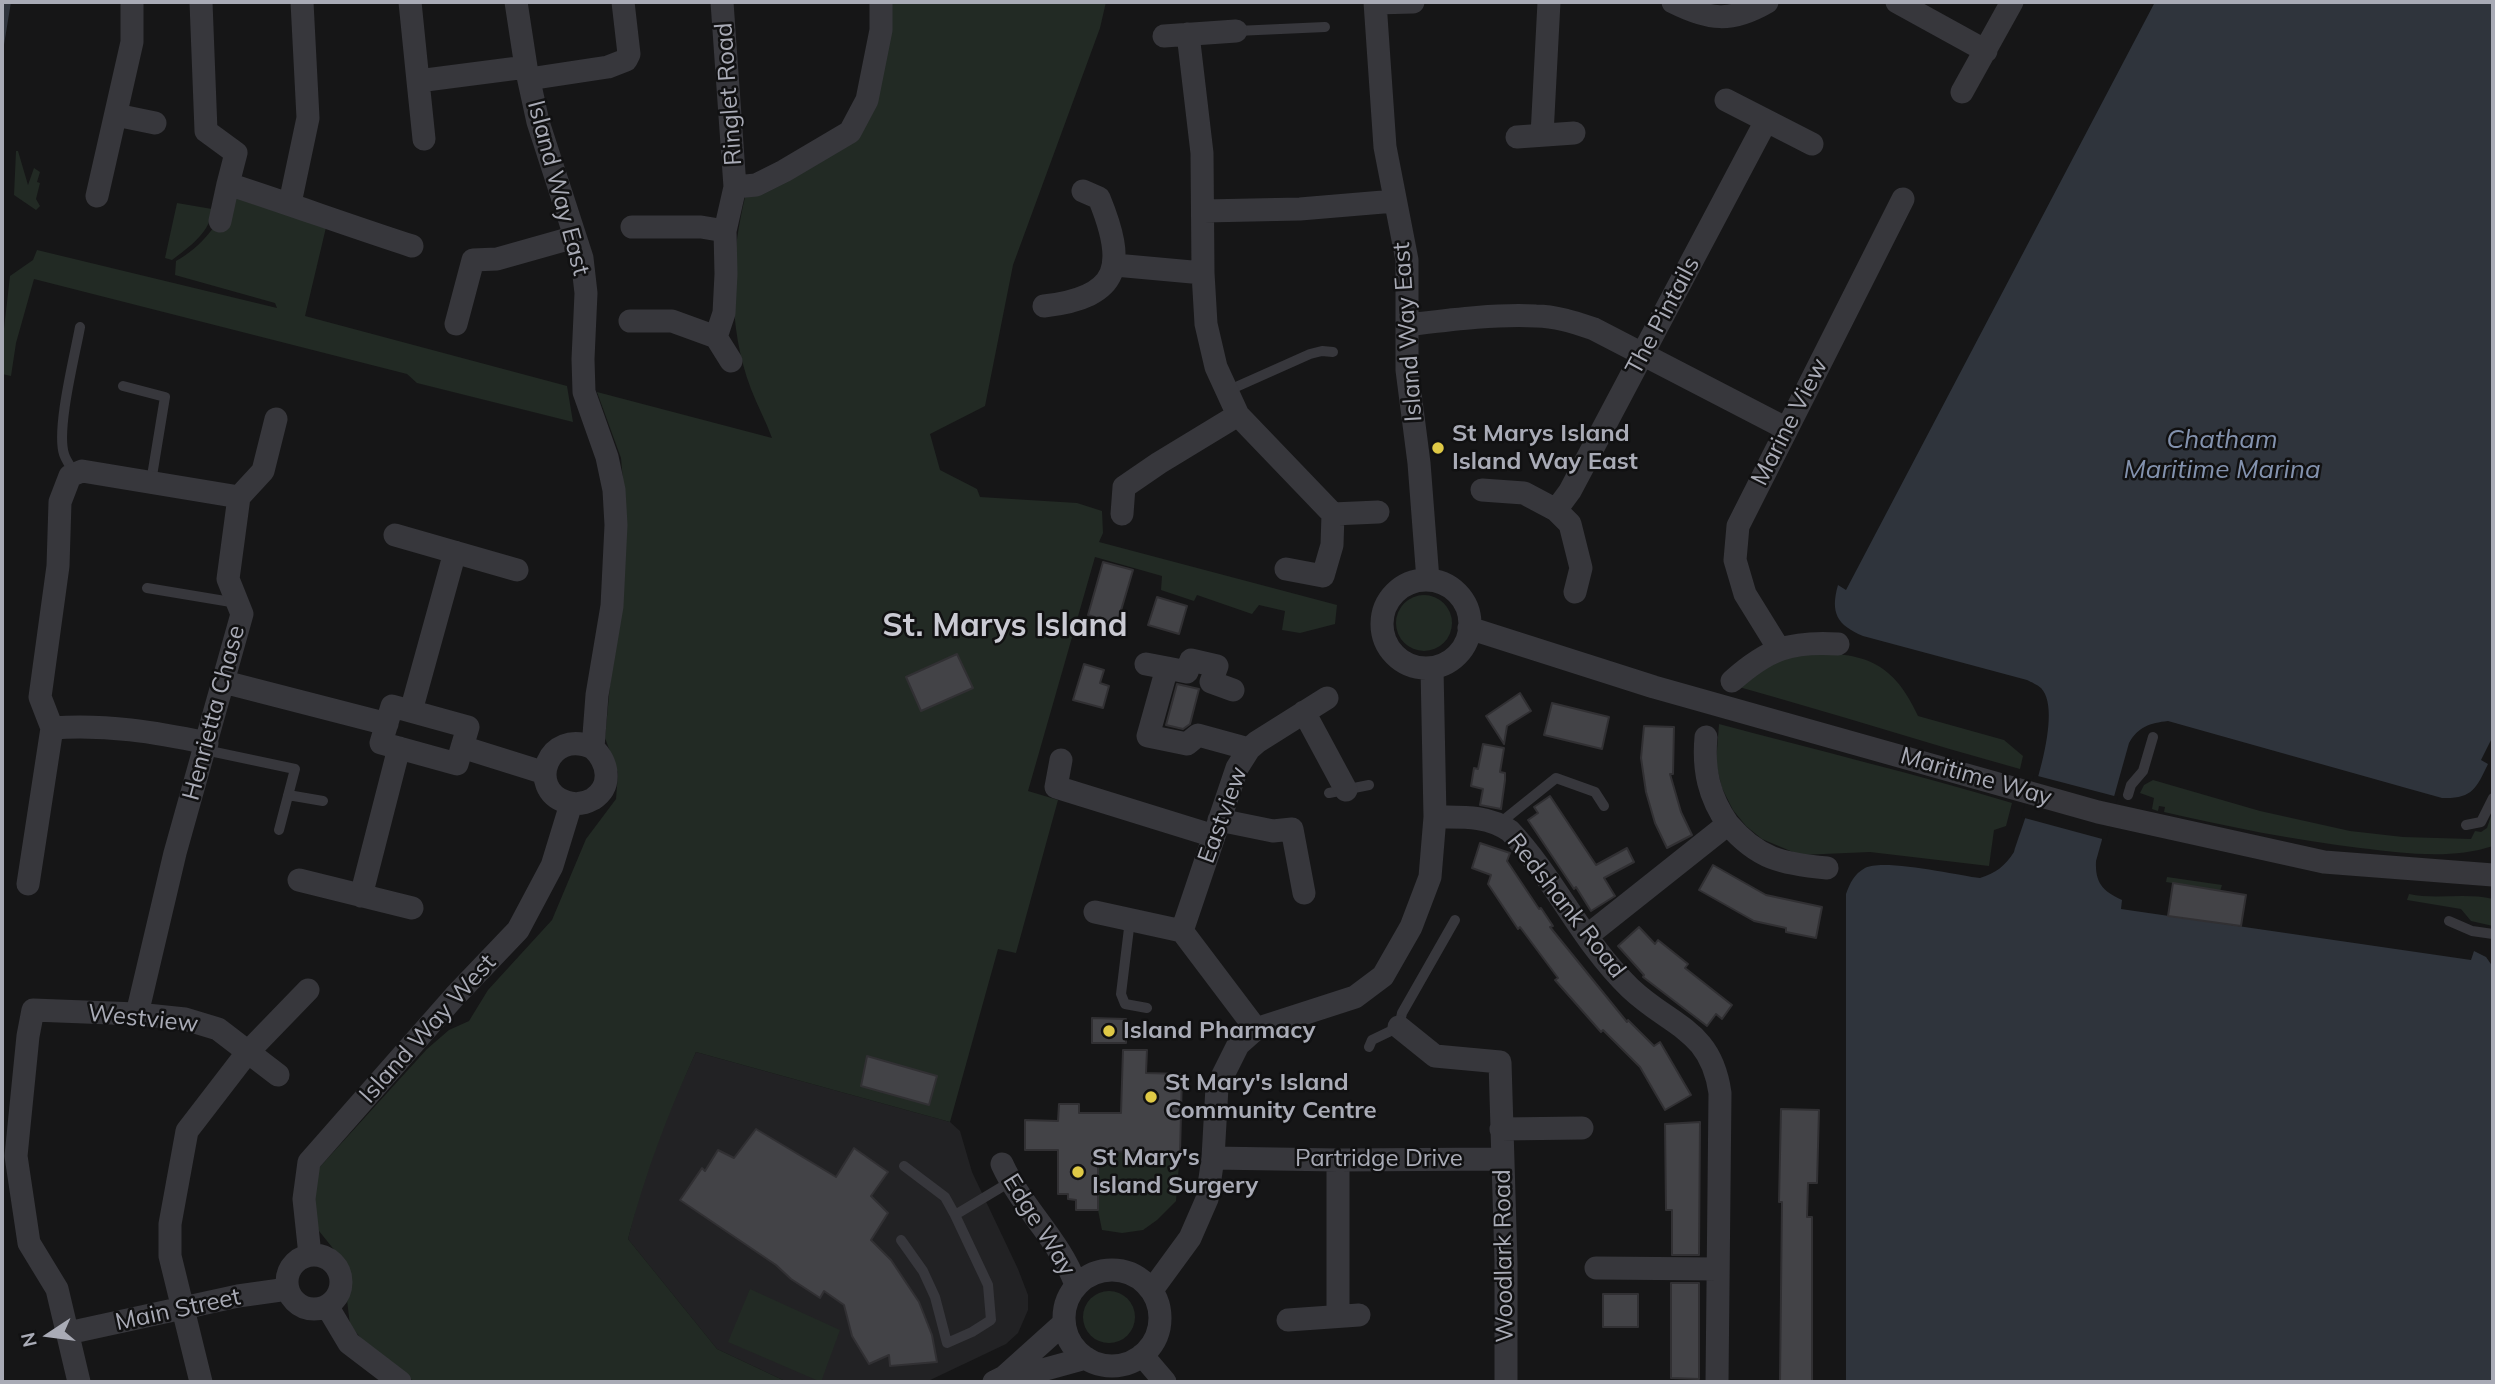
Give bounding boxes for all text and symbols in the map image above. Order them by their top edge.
street label: Ringlet Road [710,22,748,166]
street label: Island Way East [521,97,595,279]
street label: Island Way East [1387,241,1429,423]
street label: The Pintails [1620,252,1706,380]
street label: Marine View [1746,354,1834,490]
place label: St Marys Island Island Way East [1452,420,1638,476]
water label: Chatham Maritime Marina [2124,424,2320,486]
marker: St Marys Island Island Way East [1430,440,1446,456]
district label: St. Marys Island [882,607,1128,645]
street label: Henrietta Chase [177,622,251,804]
street label: Maritime Way [1897,742,2055,812]
street label: Eastview [1192,763,1254,867]
street label: Redshank Road [1501,828,1631,984]
street label: Island Way West [354,949,502,1109]
street label: Westview [86,999,200,1039]
place label: Island Pharmacy [1123,1017,1315,1045]
marker: Island Pharmacy [1101,1023,1117,1039]
place label: St Mary's Island Community Centre [1165,1069,1377,1125]
marker: St Mary's Island Community Centre [1143,1089,1159,1105]
place label: St Mary's Island Surgery [1092,1144,1258,1200]
street label: Partridge Drive [1295,1145,1463,1173]
marker: St Mary's Island Surgery [1070,1164,1086,1180]
street label: Edge Way [996,1169,1082,1281]
street label: Woodlark Road [1488,1169,1520,1343]
street label: Main Street [113,1283,243,1337]
north arrow [14,1300,84,1370]
text: N [15,1330,42,1349]

